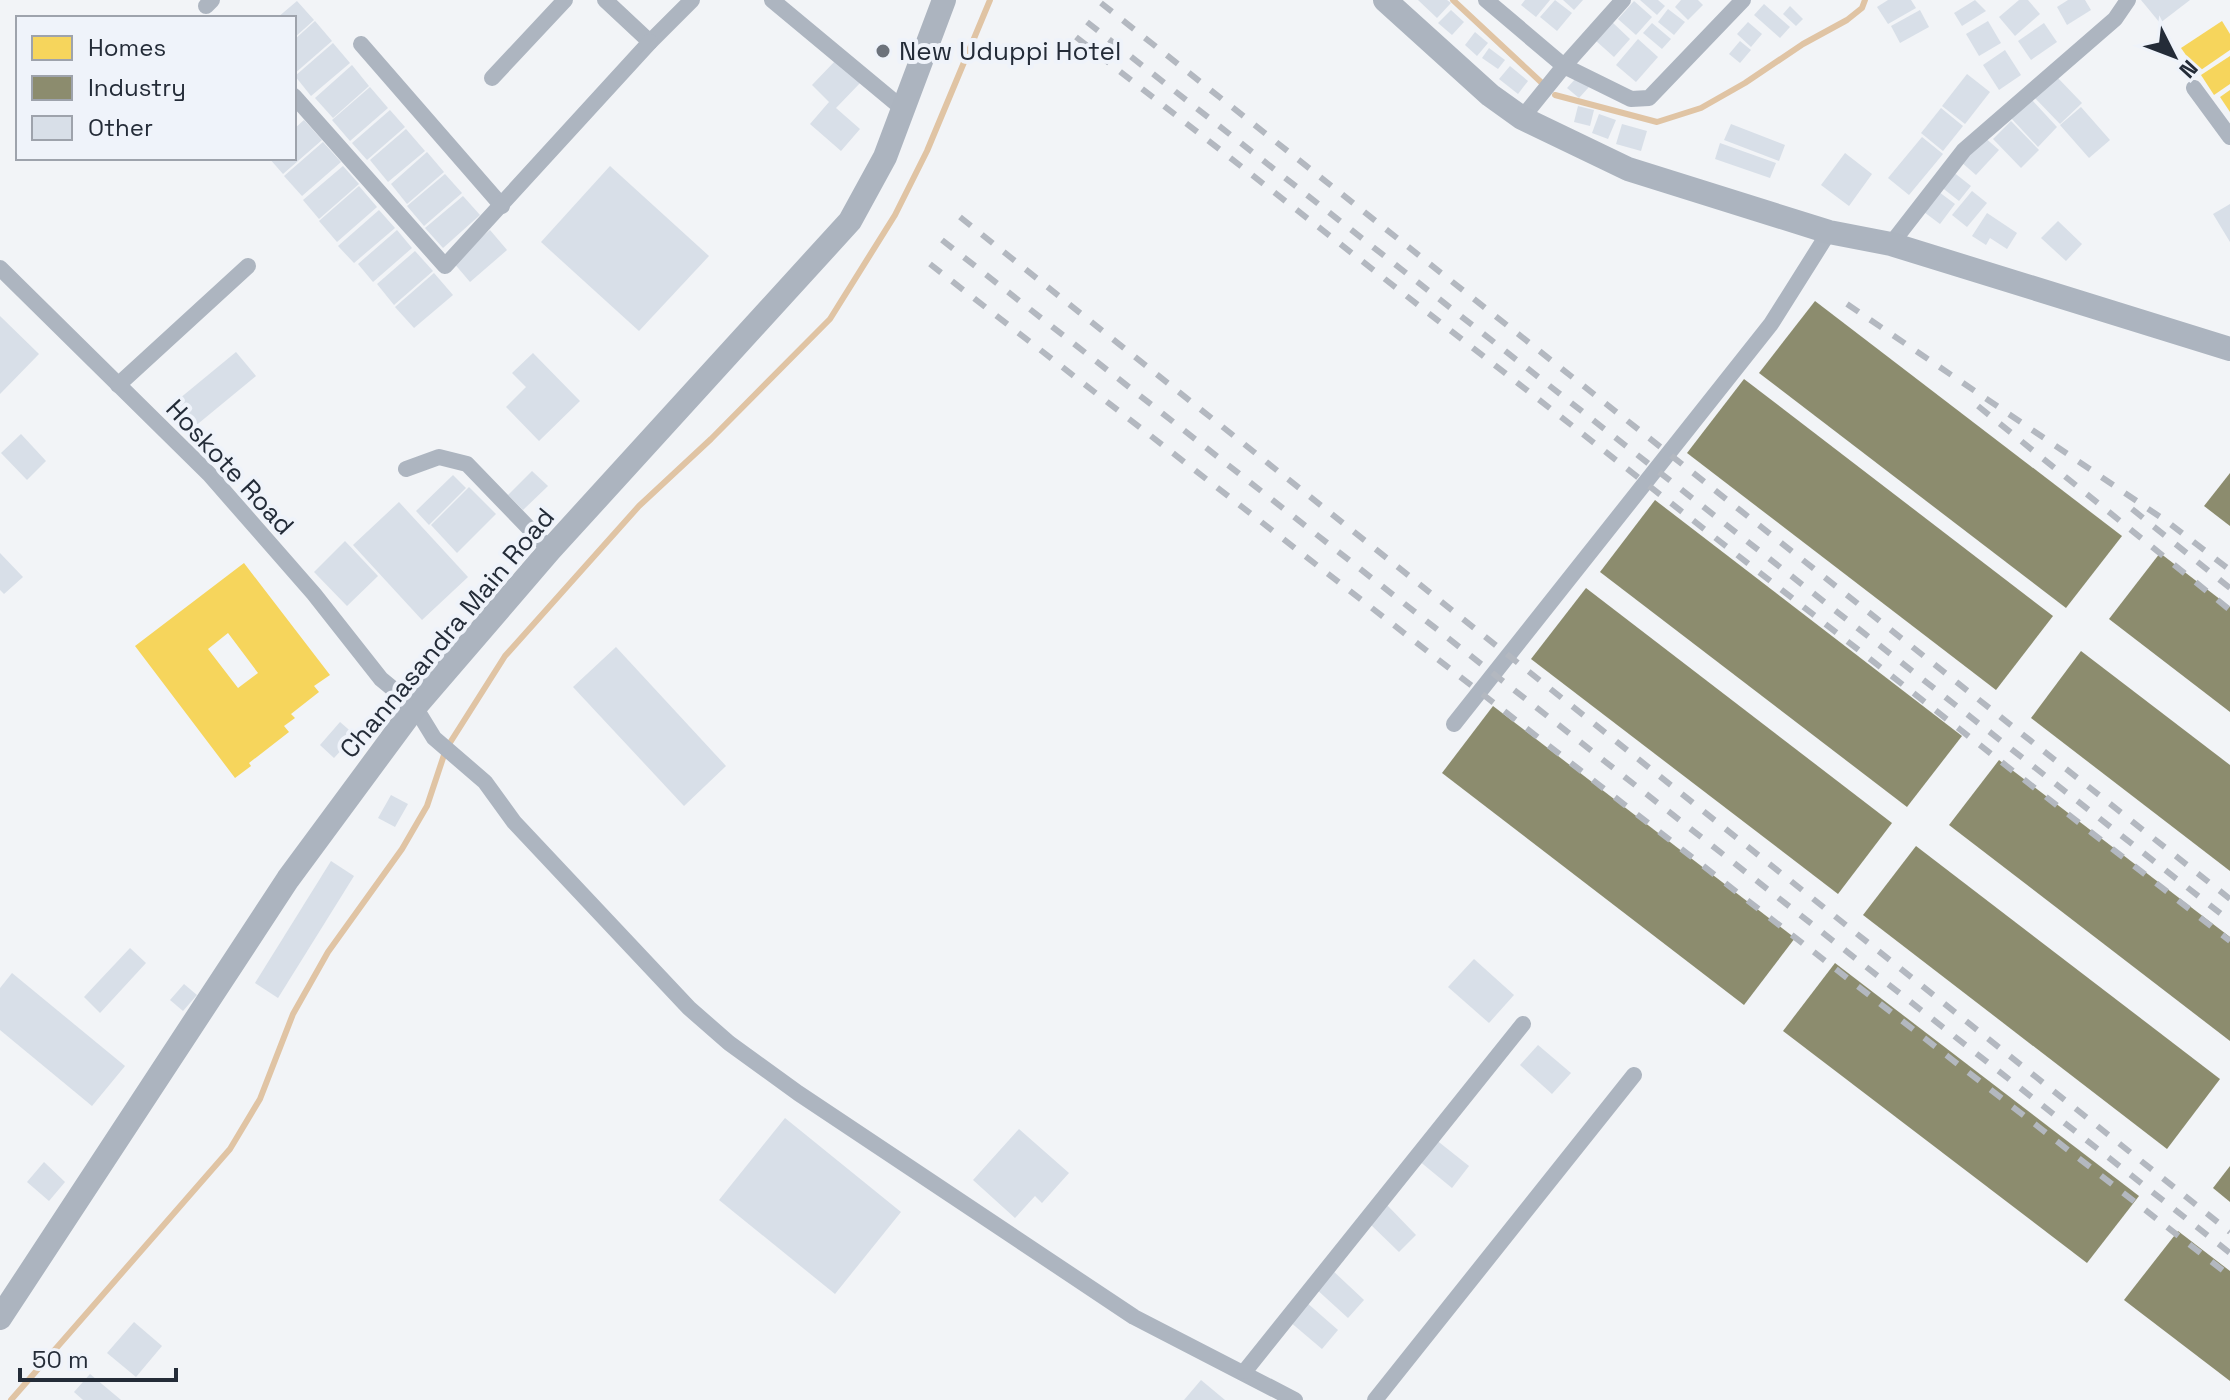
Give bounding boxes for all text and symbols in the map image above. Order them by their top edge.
legend [16,16,296,160]
north arrow [2134,16,2214,96]
text: Homes [88,32,166,63]
place label: New Uduppi Hotel [899,34,1121,68]
marker: New Uduppi Hotel [874,42,892,60]
text: N [2174,55,2204,84]
text: Industry [88,72,186,103]
text: Other [88,112,153,143]
street label: Hoskote Road [159,392,301,542]
street label: Channasandra Main Road [332,501,562,765]
scale bar [20,1332,176,1382]
text: 50 m [32,1344,89,1375]

